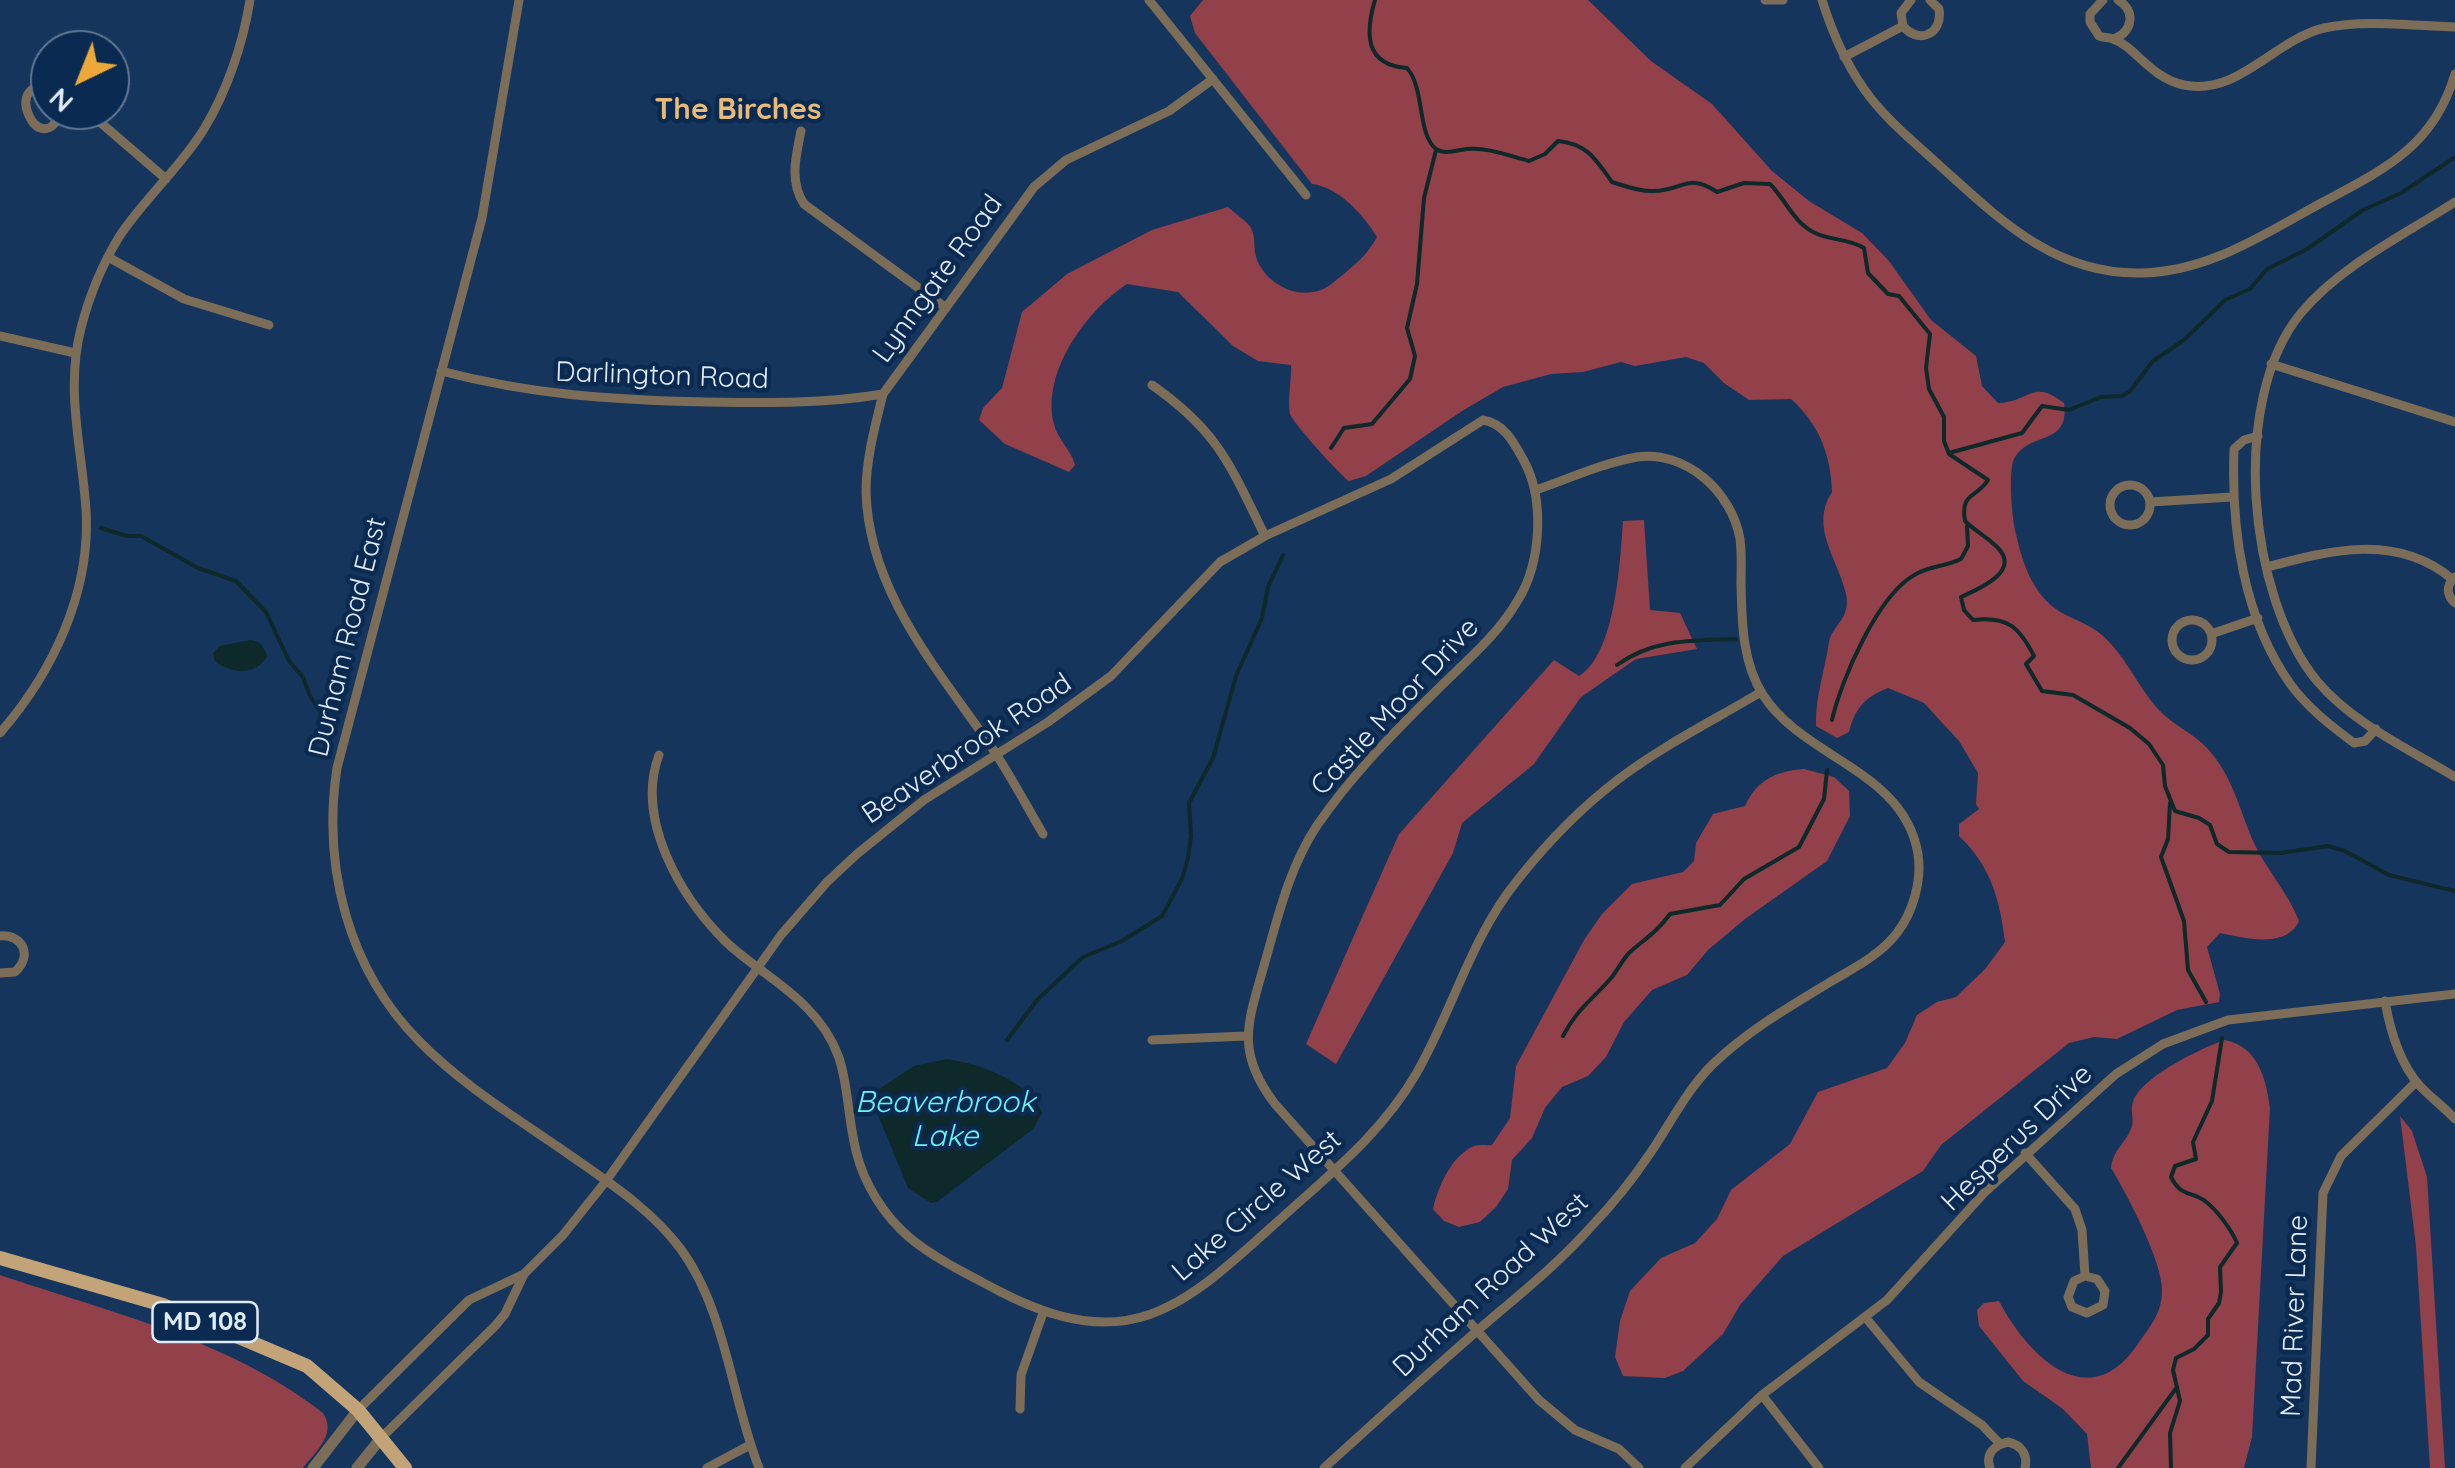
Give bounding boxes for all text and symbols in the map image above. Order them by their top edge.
north arrow [30,30,130,130]
text: N [41,81,80,121]
district label: The Birches [655,92,821,128]
street label: Lynngate Road [866,189,1010,369]
street label: Darlington Road [555,355,769,397]
street label: Durham Road East [302,514,394,760]
street label: Castle Moor Drive [1304,611,1486,803]
street label: Beaverbrook Road [856,667,1078,831]
street label: Hesperus Drive [1935,1058,2099,1218]
water label: Beaverbrook Lake [855,1085,1035,1156]
street label: Lake Circle West [1165,1123,1349,1289]
street label: Durham Road West [1386,1186,1596,1384]
street label: Mad River Lane [2275,1214,2315,1418]
road number: MD 108 [152,1302,258,1342]

